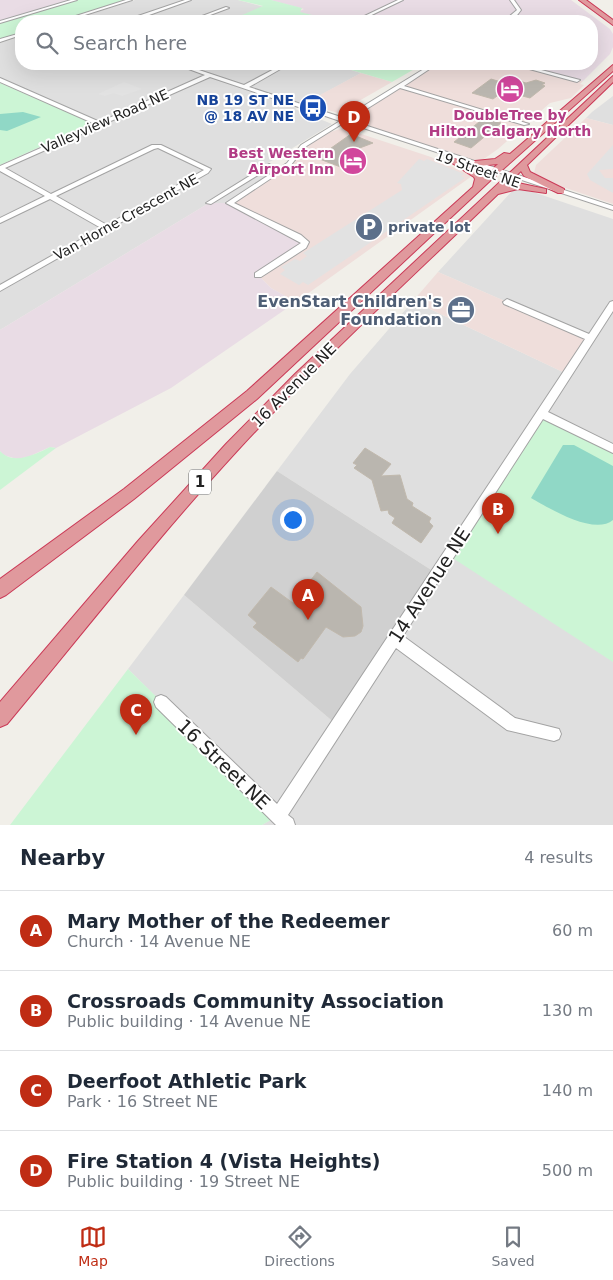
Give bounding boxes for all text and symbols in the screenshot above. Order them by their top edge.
search box [15,15,598,70]
icon: search [33,29,61,57]
text: Search here [73,32,187,54]
hotel icon: DoubleTree by Hilton Calgary North [495,74,525,104]
street label: Valleyview Road NE [39,86,171,156]
place label: NB 19 ST NE @ 18 AV NE [197,92,294,124]
bus stop icon: NB 19 ST NE @ 18 AV NE [298,93,328,123]
pin: D [338,101,370,142]
place label: DoubleTree by Hilton Calgary North [429,107,591,139]
place label: Best Western Airport Inn [228,145,334,177]
hotel icon: Best Western Airport Inn [338,146,368,176]
street label: 19 Street NE [434,147,522,191]
street label: Van Horne Crescent NE [51,171,201,263]
parking icon: private lot [354,212,384,242]
place label: private lot [388,219,471,235]
place label: EvenStart Children's Foundation [257,292,442,329]
office icon: EvenStart Children's Foundation [446,295,476,325]
street label: 16 Avenue NE [248,339,340,431]
road number: 1 [189,470,211,494]
pin: B [482,493,514,534]
your location [280,507,306,533]
street label: 14 Avenue NE [384,523,474,647]
pin: A [292,579,324,620]
pin: C [120,694,152,735]
street label: 16 Street NE [173,714,275,814]
text: Nearby [20,846,105,870]
text: 4 results [524,848,593,867]
text: Mary Mother of the Redeemer [67,910,390,932]
text: A [30,921,42,940]
text: 60 m [552,921,593,940]
text: Church · 14 Avenue NE [67,932,251,951]
text: Crossroads Community Association [67,990,444,1012]
text: B [30,1001,42,1020]
text: 130 m [542,1001,593,1020]
text: Public building · 14 Avenue NE [67,1012,311,1031]
text: Deerfoot Athletic Park [67,1070,306,1092]
text: C [30,1081,42,1100]
text: 140 m [542,1081,593,1100]
text: Park · 16 Street NE [67,1092,218,1111]
text: Fire Station 4 (Vista Heights) [67,1150,380,1172]
text: D [29,1161,43,1180]
text: 500 m [542,1161,593,1180]
text: Public building · 19 Street NE [67,1172,300,1191]
tab: Map [78,1223,108,1269]
tab: Directions [264,1223,335,1269]
tab: Saved [491,1223,535,1269]

